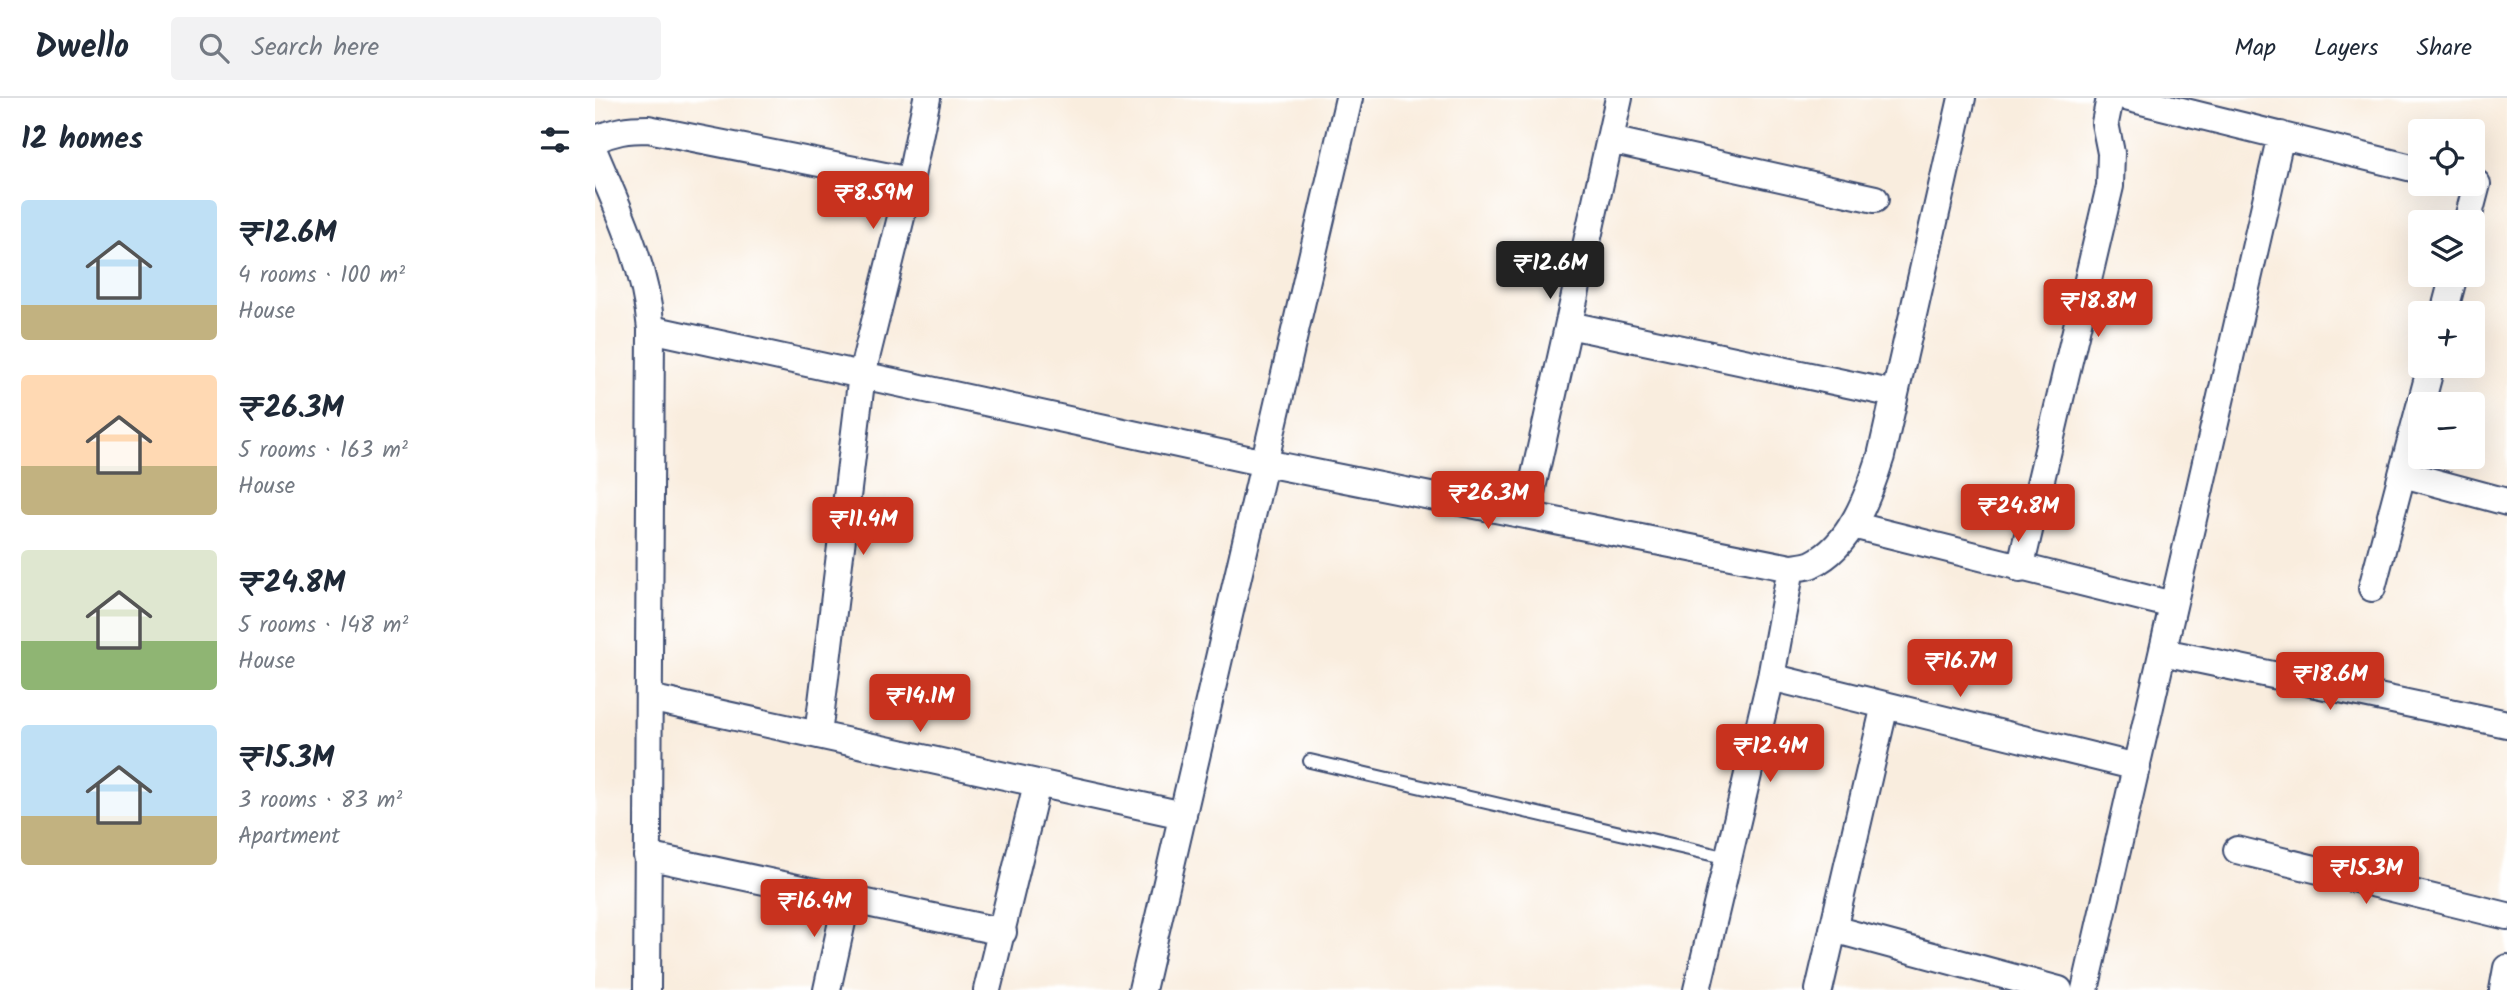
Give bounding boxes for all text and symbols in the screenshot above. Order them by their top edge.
search box [171,17,661,80]
text: Dwello [35,22,129,75]
text: Search here [251,27,379,69]
icon: search [195,29,233,67]
text: Map [2234,29,2276,68]
text: Layers [2314,29,2378,68]
text: Share [2416,29,2472,68]
text: 12 homes [21,116,143,164]
map controls [2408,119,2485,469]
button: locate [2408,119,2485,196]
icon: filters [536,121,574,159]
pin: ₹8.59M [816,172,930,231]
text: ₹8.59M [833,176,913,212]
text: ₹12.6M [238,210,337,258]
button: layers [2408,210,2485,287]
icon: home [77,228,161,312]
pin: ₹12.6M [1493,242,1607,301]
text: ₹12.6M [1512,246,1588,282]
text: 4 rooms · 100 m² [238,258,405,294]
pin: ₹18.8M [2041,280,2155,339]
text: ₹18.8M [2060,284,2136,320]
text: House [238,294,295,330]
button: + [2408,301,2485,378]
text: ₹26.3M [238,385,344,433]
button: − [2408,392,2485,469]
icon: home [77,403,161,487]
text: 5 rooms · 163 m² [238,433,408,469]
text: House [238,469,295,505]
pin: ₹26.3M [1431,472,1545,531]
text: ₹26.3M [1447,476,1529,512]
pin: ₹24.8M [1961,484,2075,544]
text: ₹24.8M [1977,489,2059,525]
pin: ₹11.4M [806,498,920,557]
text: ₹11.4M [828,502,898,538]
text: ₹24.8M [238,560,345,608]
icon: home [77,578,161,662]
text: 5 rooms · 148 m² [238,608,408,644]
pin: ₹16.7M [1903,640,2017,699]
text: House [238,644,295,680]
text: ₹16.7M [1923,644,1997,680]
pin: ₹18.6M [2273,652,2387,712]
text: ₹18.6M [2292,657,2368,693]
pin: ₹14.1M [863,674,977,734]
text: ₹14.1M [885,679,955,715]
pin: ₹12.4M [1713,724,1827,784]
text: ₹12.4M [1732,729,1808,765]
text: ₹15.3M [238,735,335,783]
icon: home [77,753,161,837]
text: 3 rooms · 83 m² [238,783,402,819]
text: Apartment [238,819,340,855]
pin: ₹15.3M [2309,846,2423,906]
text: ₹15.3M [2329,851,2403,887]
pin: ₹16.4M [757,880,871,939]
text: ₹16.4M [777,884,851,920]

